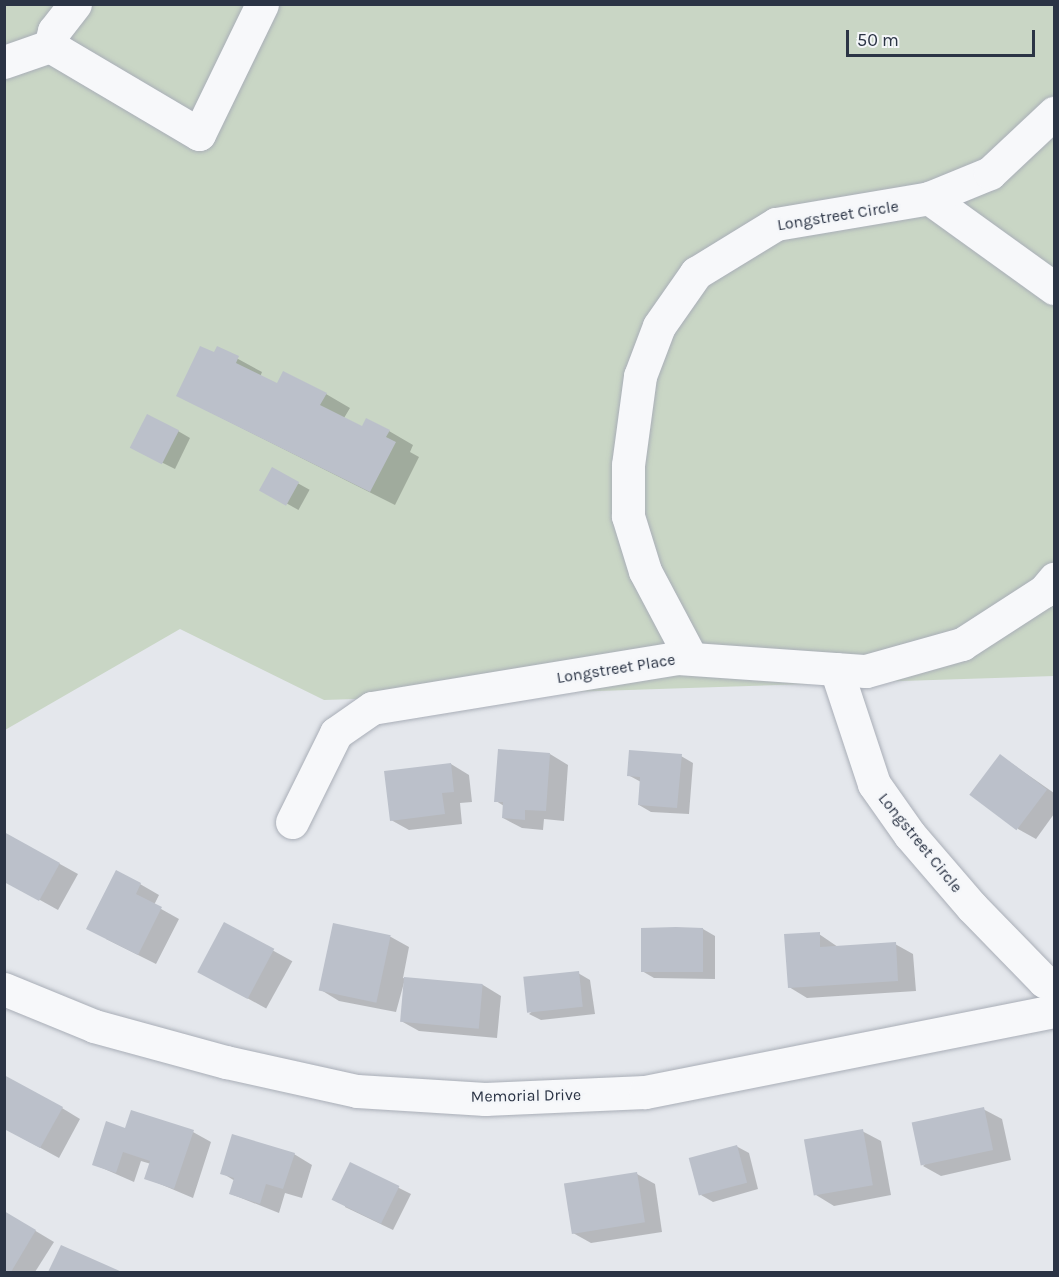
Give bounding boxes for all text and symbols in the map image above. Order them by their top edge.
scale bar [849,18,1038,56]
text: 50 m [857,29,899,51]
street label: Longstreet Circle [776,197,900,235]
street label: Longstreet Place [555,650,677,688]
street label: Longstreet Circle [874,789,966,897]
street label: Memorial Drive [471,1085,581,1107]

